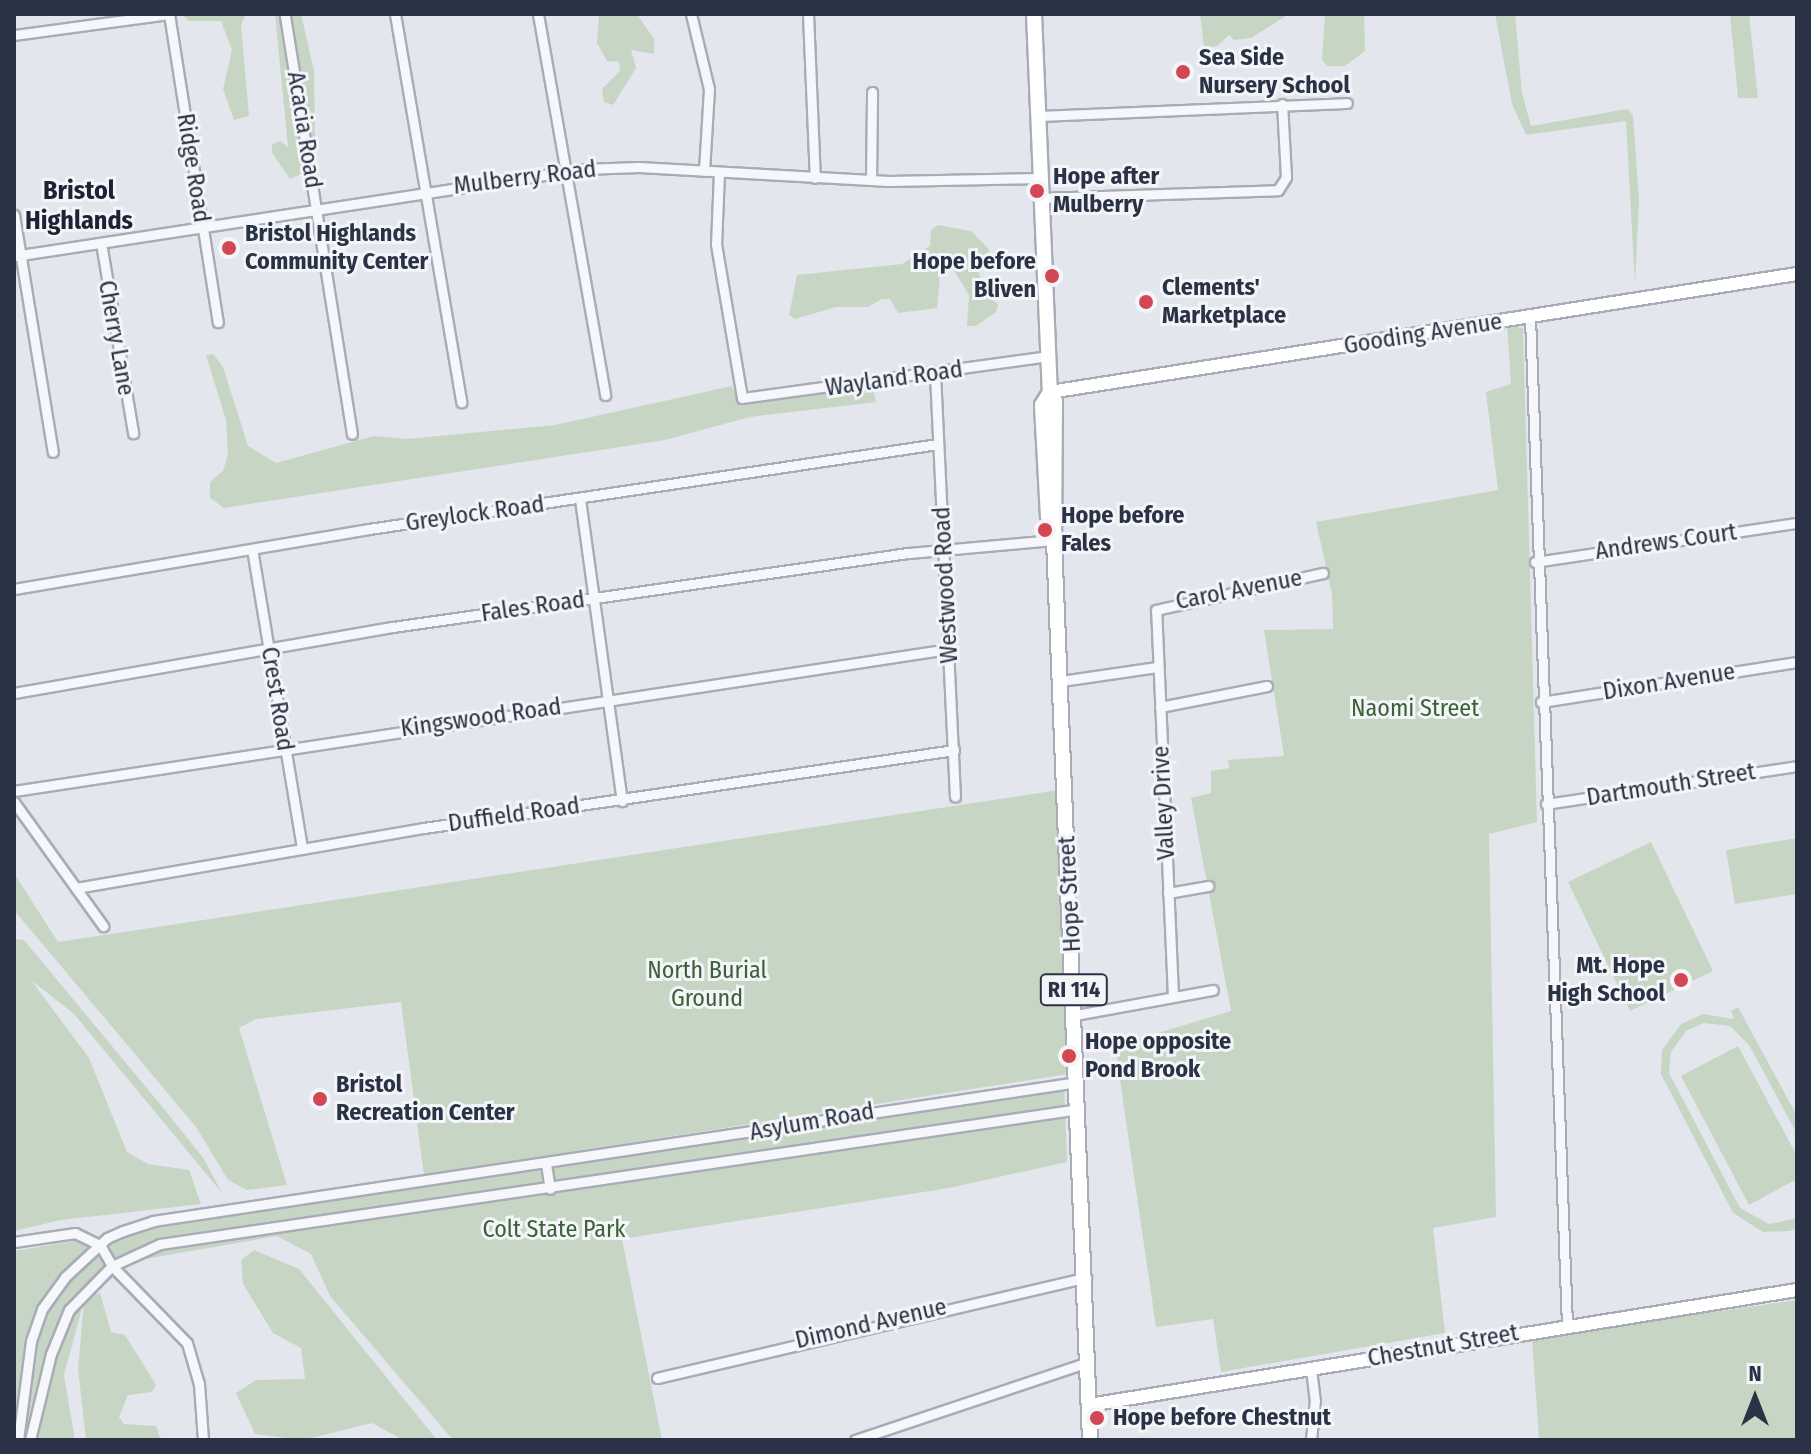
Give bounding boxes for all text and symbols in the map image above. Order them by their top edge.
place label: Sea Side Nursery School [1199,44,1350,100]
marker: Sea Side Nursery School [1174,63,1192,81]
street label: Acacia Road [281,70,327,190]
street label: Ridge Road [170,111,216,225]
street label: Mulberry Road [452,155,598,201]
place label: Hope after Mulberry [1053,163,1159,219]
district label: Bristol Highlands [25,175,133,236]
marker: Hope after Mulberry [1028,182,1046,200]
place label: Bristol Highlands Community Center [245,220,428,276]
marker: Bristol Highlands Community Center [220,239,238,257]
place label: Hope before Bliven [913,248,1036,304]
marker: Hope before Bliven [1043,267,1061,285]
place label: Clements' Marketplace [1162,274,1286,330]
street label: Cherry Lane [92,278,140,398]
marker: Clements' Marketplace [1137,293,1155,311]
street label: Gooding Avenue [1342,307,1504,361]
street label: Wayland Road [824,355,964,403]
street label: Greylock Road [404,490,546,538]
place label: Hope before Fales [1061,502,1184,558]
street label: Westwood Road [928,506,964,664]
street label: Andrews Court [1593,518,1739,566]
marker: Hope before Fales [1036,521,1054,539]
street label: Carol Avenue [1173,564,1305,616]
street label: Fales Road [479,585,587,629]
street label: Crest Road [255,645,299,753]
street label: Dixon Avenue [1601,657,1737,707]
street label: Kingswood Road [399,692,563,744]
park label: Naomi Street [1351,695,1479,723]
street label: Valley Drive [1147,745,1181,861]
street label: Dartmouth Street [1585,757,1757,813]
street label: Duffield Road [446,792,582,838]
street label: Hope Street [1053,835,1087,953]
place label: Mt. Hope High School [1547,952,1665,1008]
park label: North Burial Ground [647,957,767,1013]
marker: Mt. Hope High School [1672,971,1690,989]
road number: RI 114 [1038,972,1110,1008]
place label: Hope opposite Pond Brook [1085,1028,1231,1084]
marker: Hope opposite Pond Brook [1060,1047,1078,1065]
place label: Bristol Recreation Center [336,1071,515,1127]
marker: Bristol Recreation Center [311,1090,329,1108]
street label: Asylum Road [747,1097,877,1147]
park label: Colt State Park [482,1216,626,1244]
street label: Dimond Avenue [793,1293,949,1355]
street label: Chestnut Street [1366,1319,1520,1373]
north arrow [1715,1358,1795,1438]
text: N [1748,1360,1762,1387]
place label: Hope before Chestnut [1113,1404,1331,1432]
marker: Hope before Chestnut [1088,1409,1106,1427]

